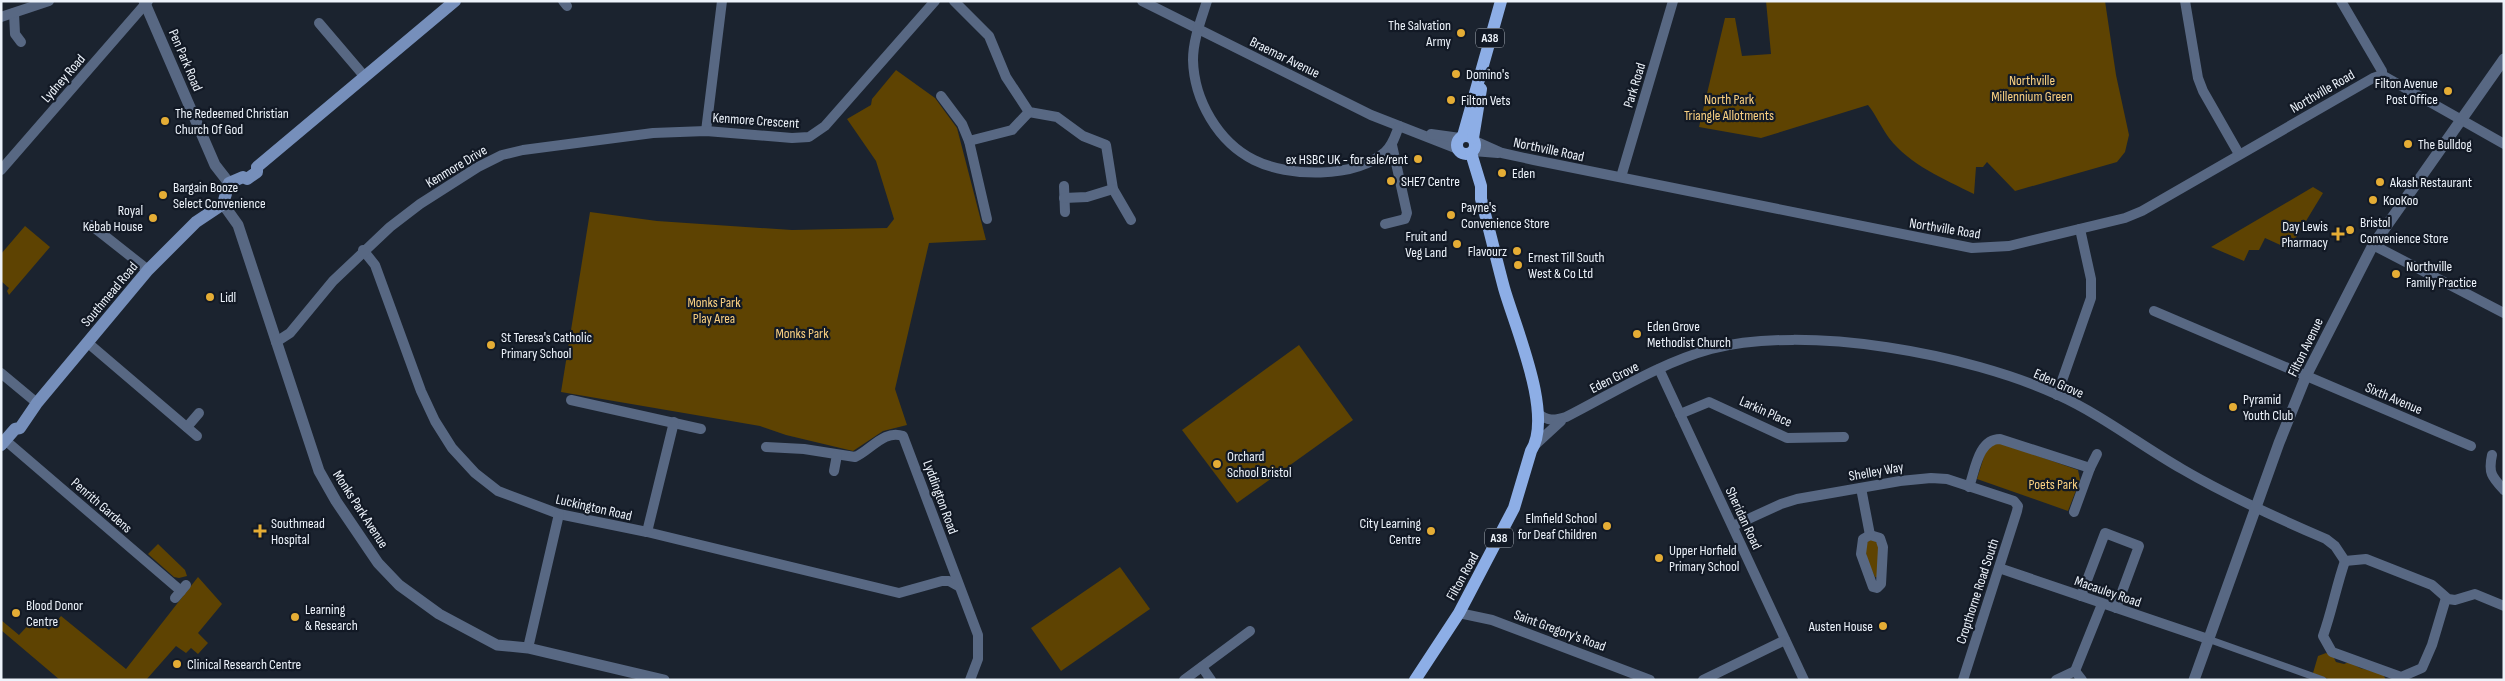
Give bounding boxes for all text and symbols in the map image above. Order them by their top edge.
place label: The Salvation Army [1388,17,1452,50]
street label: Pen Park Road [165,27,206,94]
marker: The Salvation Army [1455,27,1467,39]
road number: A38 [1476,28,1504,48]
street label: Braemar Avenue [1247,33,1323,82]
street label: Lydney Road [38,51,89,106]
street label: Park Road [1620,61,1649,110]
place label: Domino's [1466,66,1509,83]
street label: Northville Road [2287,66,2358,117]
marker: Domino's [1450,68,1462,80]
park label: Northville Millennium Green [1991,72,2073,105]
place label: Filton Avenue Post Office [2375,75,2438,108]
marker: Filton Avenue Post Office [2442,85,2454,97]
park label: North Park Triangle Allotments [1684,91,1774,124]
place label: Filton Vets [1461,92,1511,109]
marker: Filton Vets [1445,94,1457,106]
place label: The Redeemed Christian Church Of God [175,105,289,138]
street label: Kenmore Crescent [712,109,800,132]
marker: The Redeemed Christian Church Of God [159,115,171,127]
street label: Northville Road [1512,134,1586,165]
place label: The Bulldog [2418,136,2472,153]
marker: The Bulldog [2402,138,2414,150]
street label: Kenmore Drive [422,141,490,191]
place label: ex HSBC UK - for sale/rent [1286,151,1408,168]
marker: ex HSBC UK - for sale/rent [1412,153,1424,165]
place label: Eden [1512,165,1535,182]
marker: Eden [1496,167,1508,179]
place label: SHE7 Centre [1401,173,1460,190]
place label: Akash Restaurant [2389,174,2472,191]
marker: SHE7 Centre [1385,175,1397,187]
marker: Akash Restaurant [2374,176,2386,188]
place label: Bargain Booze Select Convenience [173,179,266,212]
marker: Bargain Booze Select Convenience [157,189,169,201]
place label: KooKoo [2383,192,2419,209]
marker: KooKoo [2367,194,2379,206]
place label: Payne's Convenience Store [1461,199,1549,232]
place label: Royal Kebab House [83,202,143,235]
marker: Payne's Convenience Store [1445,209,1457,221]
marker: Royal Kebab House [147,212,159,224]
street label: Northville Road [1908,214,1982,243]
place label: Bristol Convenience Store [2360,214,2448,247]
place label: Day Lewis Pharmacy [2281,218,2329,251]
marker: Bristol Convenience Store [2344,224,2356,236]
place label: Fruit and Veg Land [1405,228,1447,261]
marker: Day Lewis Pharmacy [2332,228,2344,240]
marker: Fruit and Veg Land [1451,238,1463,250]
place label: Flavourz [1468,243,1507,260]
marker: Flavourz [1511,245,1523,257]
place label: Ernest Till South West & Co Ltd [1528,249,1605,282]
street label: Southmead Road [77,258,141,330]
place label: Northville Family Practice [2406,258,2477,291]
marker: Ernest Till South West & Co Ltd [1512,259,1524,271]
marker: Northville Family Practice [2390,268,2402,280]
place label: Lidl [220,289,236,306]
marker: Lidl [204,291,216,303]
park label: Monks Park Play Area [687,294,741,327]
street label: Filton Avenue [2284,315,2327,379]
place label: Eden Grove Methodist Church [1647,318,1731,351]
park label: Monks Park [775,325,829,342]
marker: Eden Grove Methodist Church [1631,328,1643,340]
place label: St Teresa's Catholic Primary School [501,329,592,362]
marker: St Teresa's Catholic Primary School [485,339,497,351]
street label: Eden Grove [1587,358,1642,397]
street label: Eden Grove [2031,365,2086,402]
street label: Sixth Avenue [2363,379,2425,418]
place label: Pyramid Youth Club [2243,391,2294,424]
street label: Larkin Place [1737,392,1795,431]
marker: Pyramid Youth Club [2227,401,2239,413]
place label: Orchard School Bristol [1227,448,1291,481]
street label: Lyddington Road [919,458,962,537]
marker: Orchard School Bristol [1211,458,1223,470]
street label: Shelley Way [1847,458,1905,485]
street label: Monks Park Avenue [329,467,392,551]
street label: Penrith Gardens [68,474,136,536]
park label: Poets Park [2028,476,2078,493]
street label: Sheridan Road [1722,484,1765,552]
street label: Luckington Road [554,490,634,525]
place label: Elmfield School for Deaf Children [1518,510,1597,543]
place label: Southmead Hospital [271,515,325,548]
place label: City Learning Centre [1359,515,1421,548]
marker: Elmfield School for Deaf Children [1601,520,1613,532]
marker: Southmead Hospital [253,524,267,538]
marker: City Learning Centre [1425,525,1437,537]
road number: A38 [1485,528,1513,548]
street label: Cropthorne Road South [1952,536,2002,646]
place label: Upper Horfield Primary School [1669,542,1739,575]
street label: Filton Road [1442,549,1483,603]
marker: Upper Horfield Primary School [1653,552,1665,564]
street label: Macauley Road [2072,572,2144,611]
place label: Blood Donor Centre [26,597,83,630]
place label: Learning & Research [305,601,358,634]
street label: Saint Gregory's Road [1512,606,1608,655]
marker: Blood Donor Centre [10,607,22,619]
marker: Learning & Research [289,611,301,623]
place label: Austen House [1808,618,1873,635]
marker: Austen House [1877,620,1889,632]
place label: Clinical Research Centre [187,656,301,673]
marker: Clinical Research Centre [171,658,183,670]

